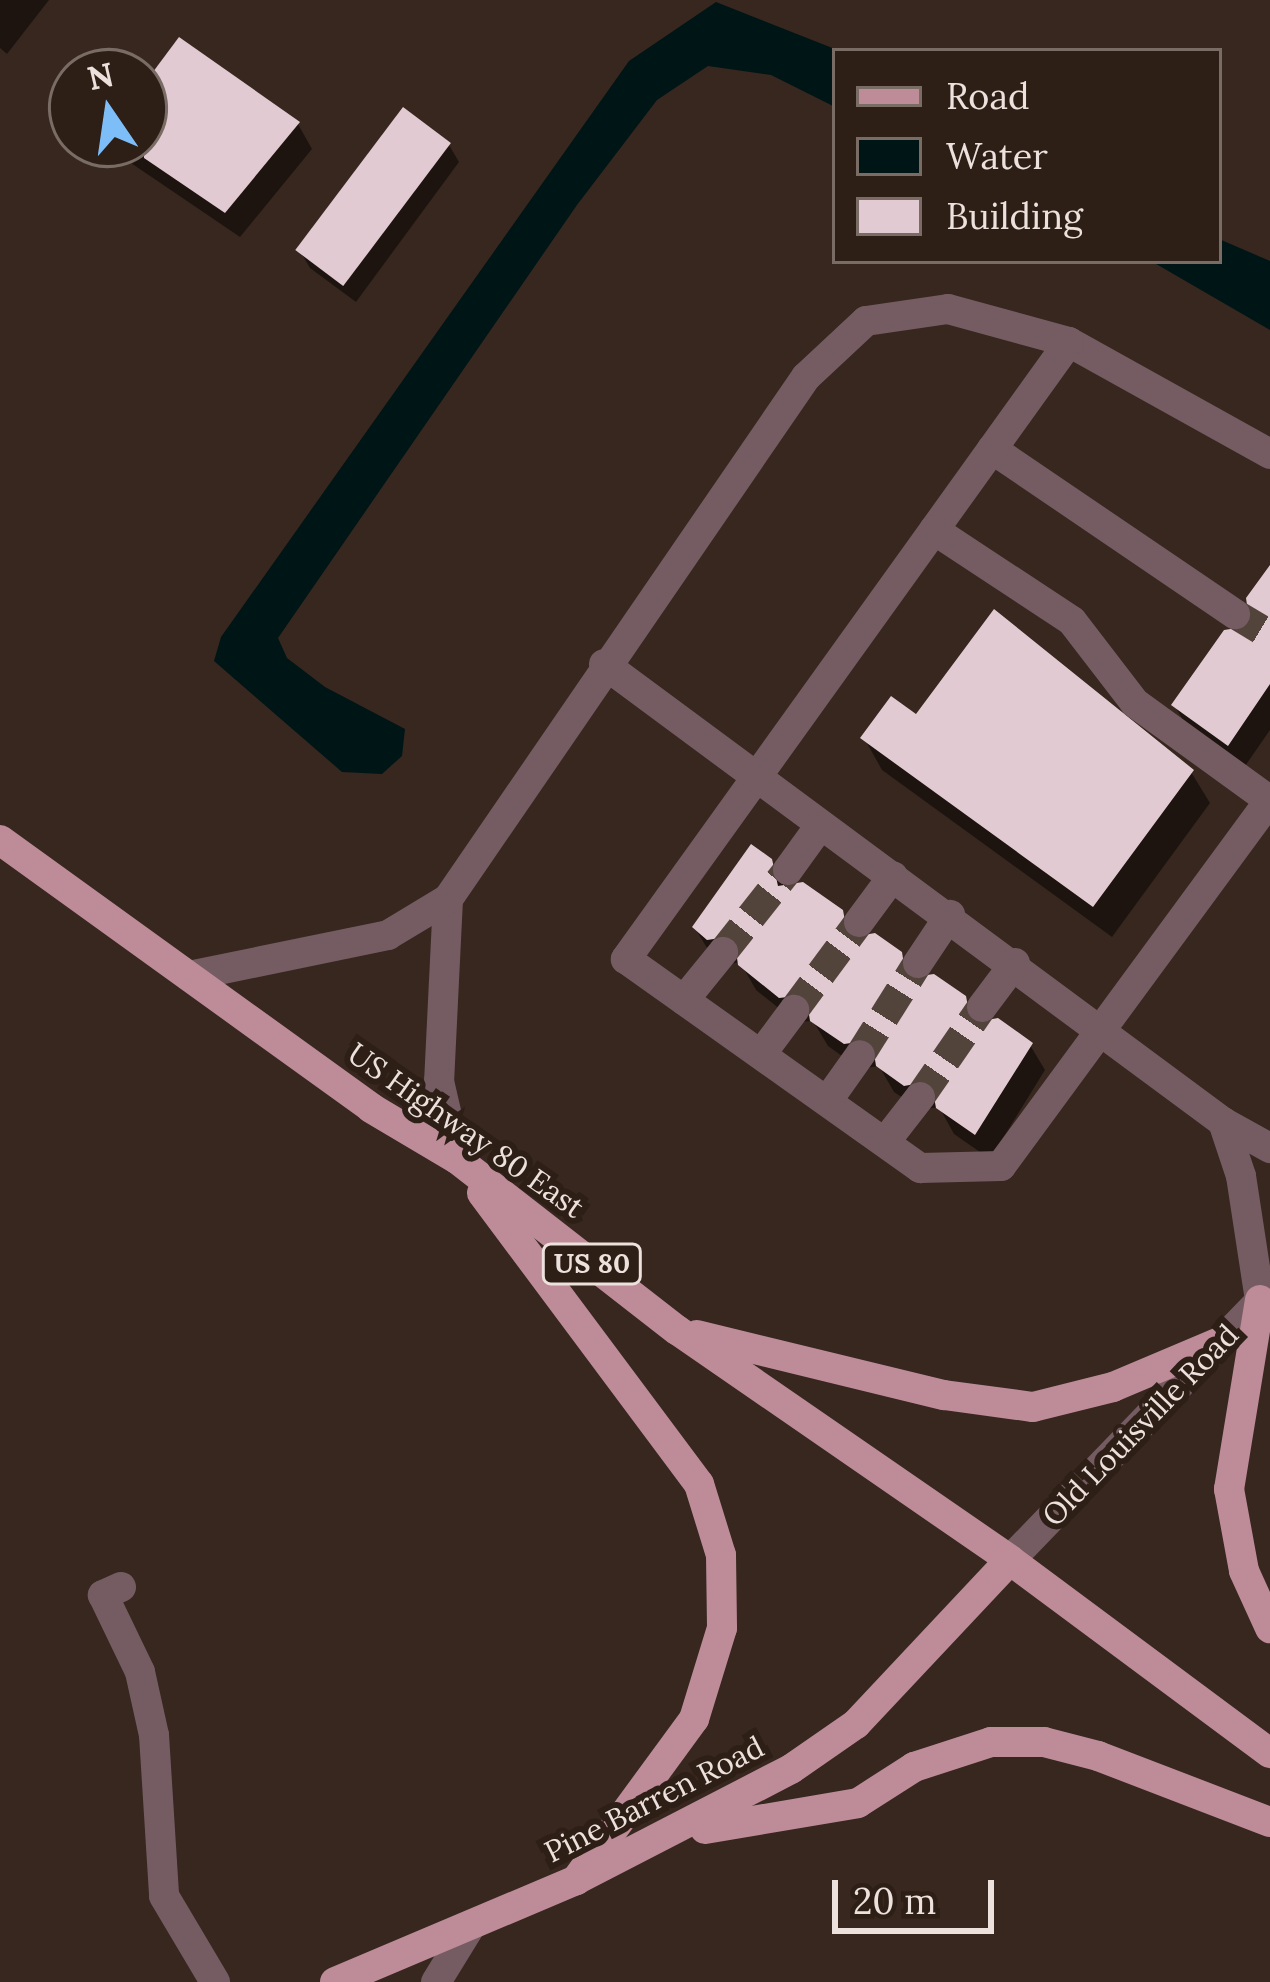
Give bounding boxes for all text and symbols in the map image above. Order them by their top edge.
north arrow [48,48,168,168]
legend [832,48,1222,264]
text: N [83,53,118,99]
text: Road [946,73,1030,119]
text: Water [946,133,1048,179]
text: Building [946,193,1083,239]
street label: US Highway 80 East [341,1035,591,1225]
road number: US 80 [541,1243,643,1285]
street label: Old Louisville Road [1034,1317,1246,1533]
street label: Pine Barren Road [539,1728,769,1870]
scale bar [838,1856,1000,1930]
text: 20 m [853,1878,936,1924]

